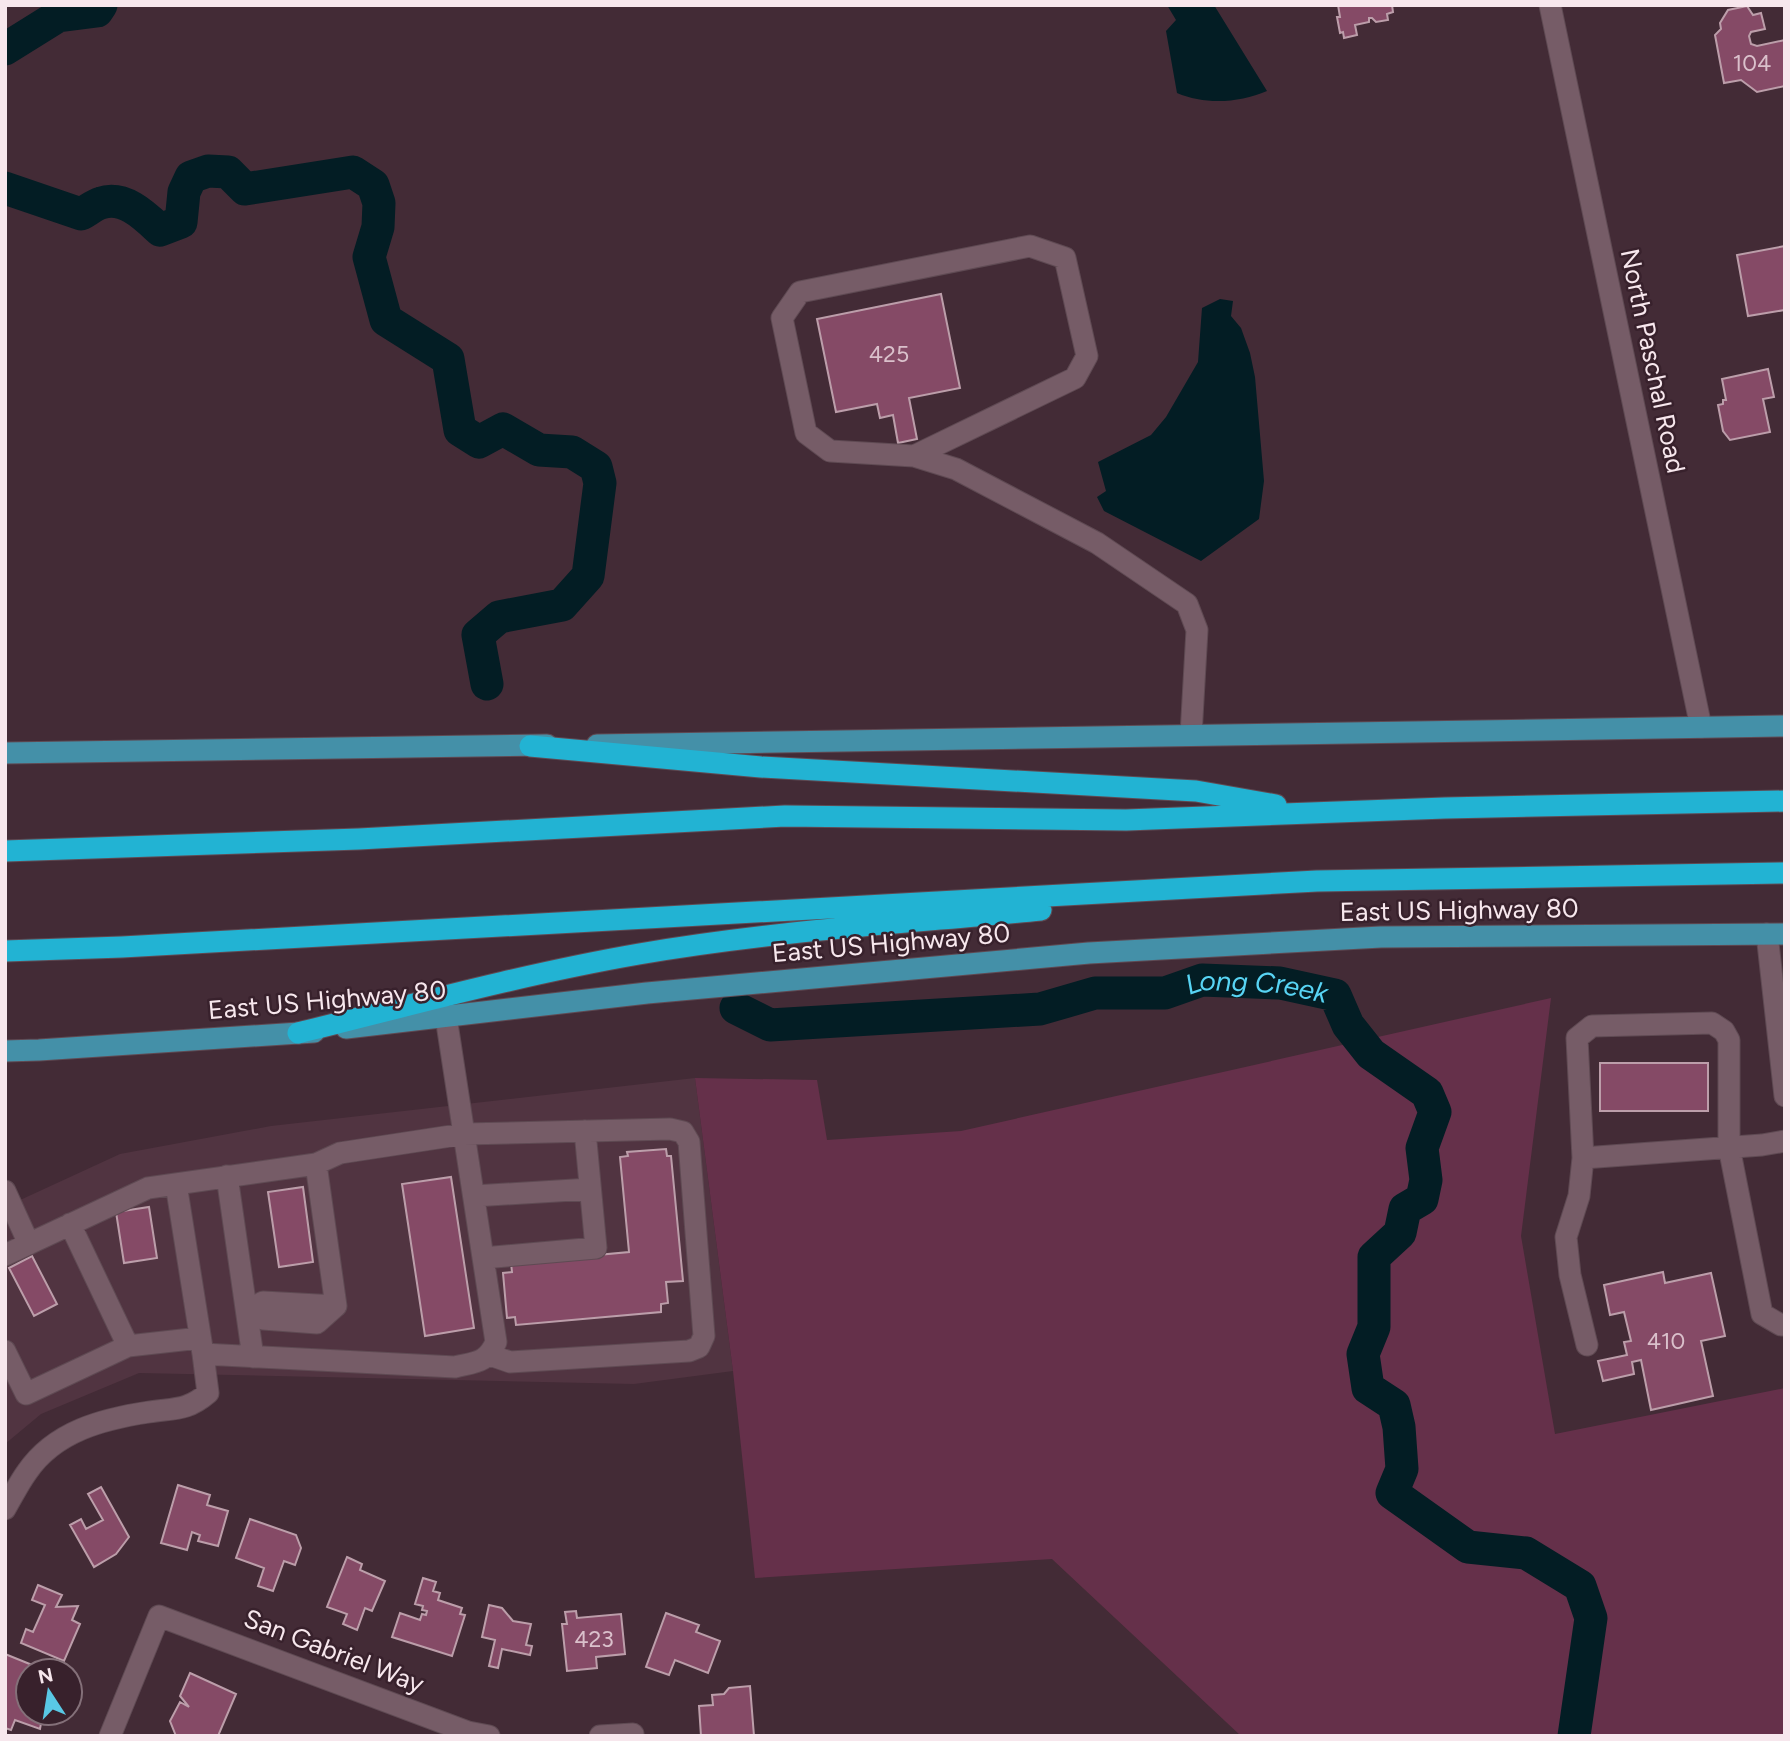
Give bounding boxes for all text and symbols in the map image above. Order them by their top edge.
house number: 104 [1733,49,1771,77]
street label: North Paschal Road [1614,246,1692,476]
house number: 425 [869,340,909,368]
street label: East US Highway 80 [1339,892,1579,928]
street label: East US Highway 80 [771,917,1011,969]
water label: Long Creek [1180,963,1333,1010]
street label: East US Highway 80 [207,974,447,1026]
house number: 410 [1647,1327,1685,1355]
street label: San Gabriel Way [239,1602,429,1700]
house number: 423 [574,1625,614,1653]
north arrow [14,1657,84,1727]
text: N [36,1663,55,1689]

